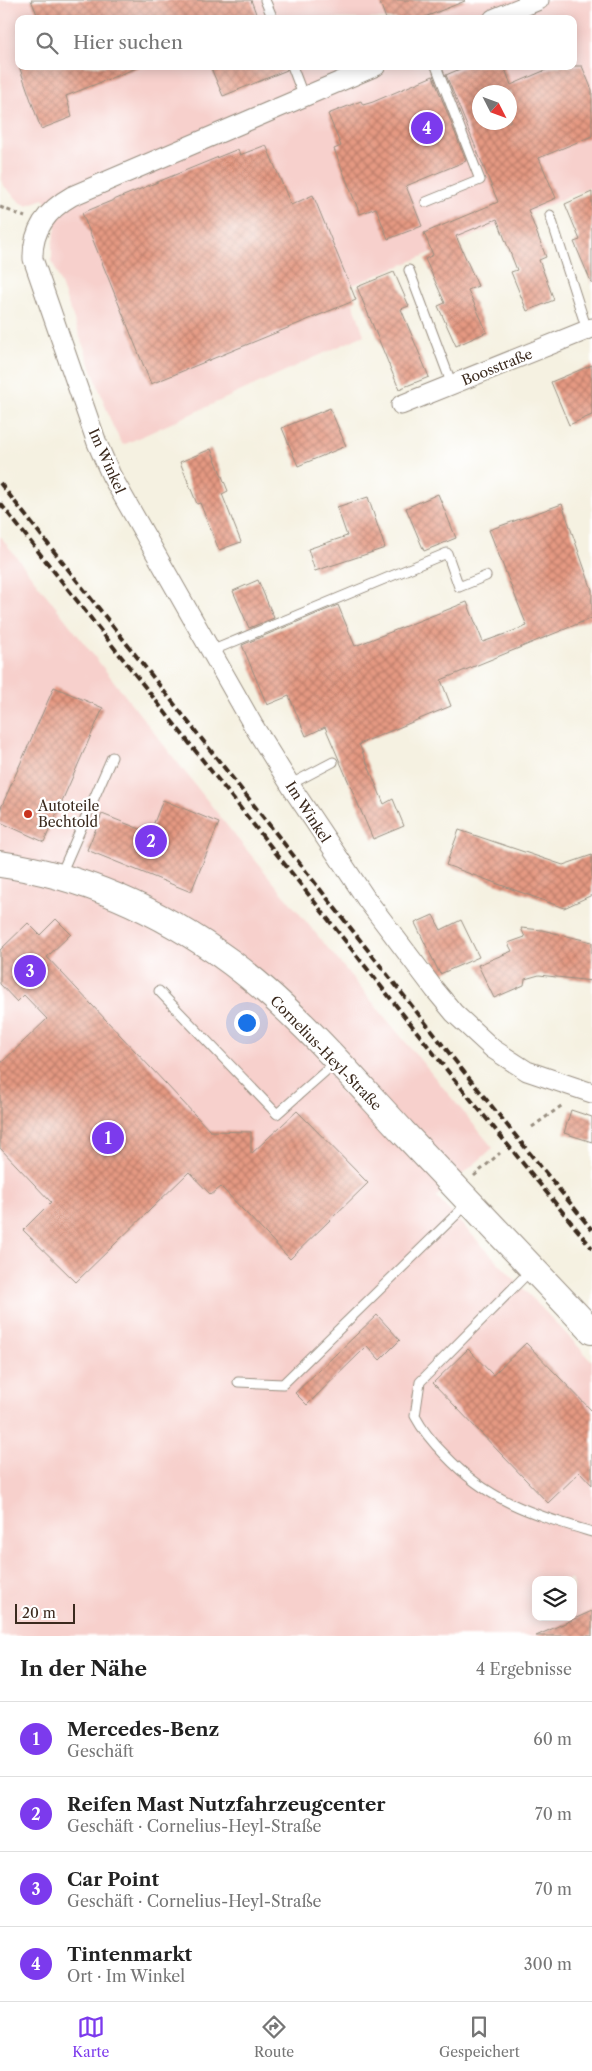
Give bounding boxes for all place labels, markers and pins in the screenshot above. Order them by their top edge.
pin: 4 [411,109,443,147]
place label: Autoteile Bechtold [37,797,100,831]
marker: Autoteile Bechtold [22,808,34,820]
pin: 2 [135,822,167,860]
pin: 3 [14,952,46,990]
pin: 1 [92,1119,124,1157]

